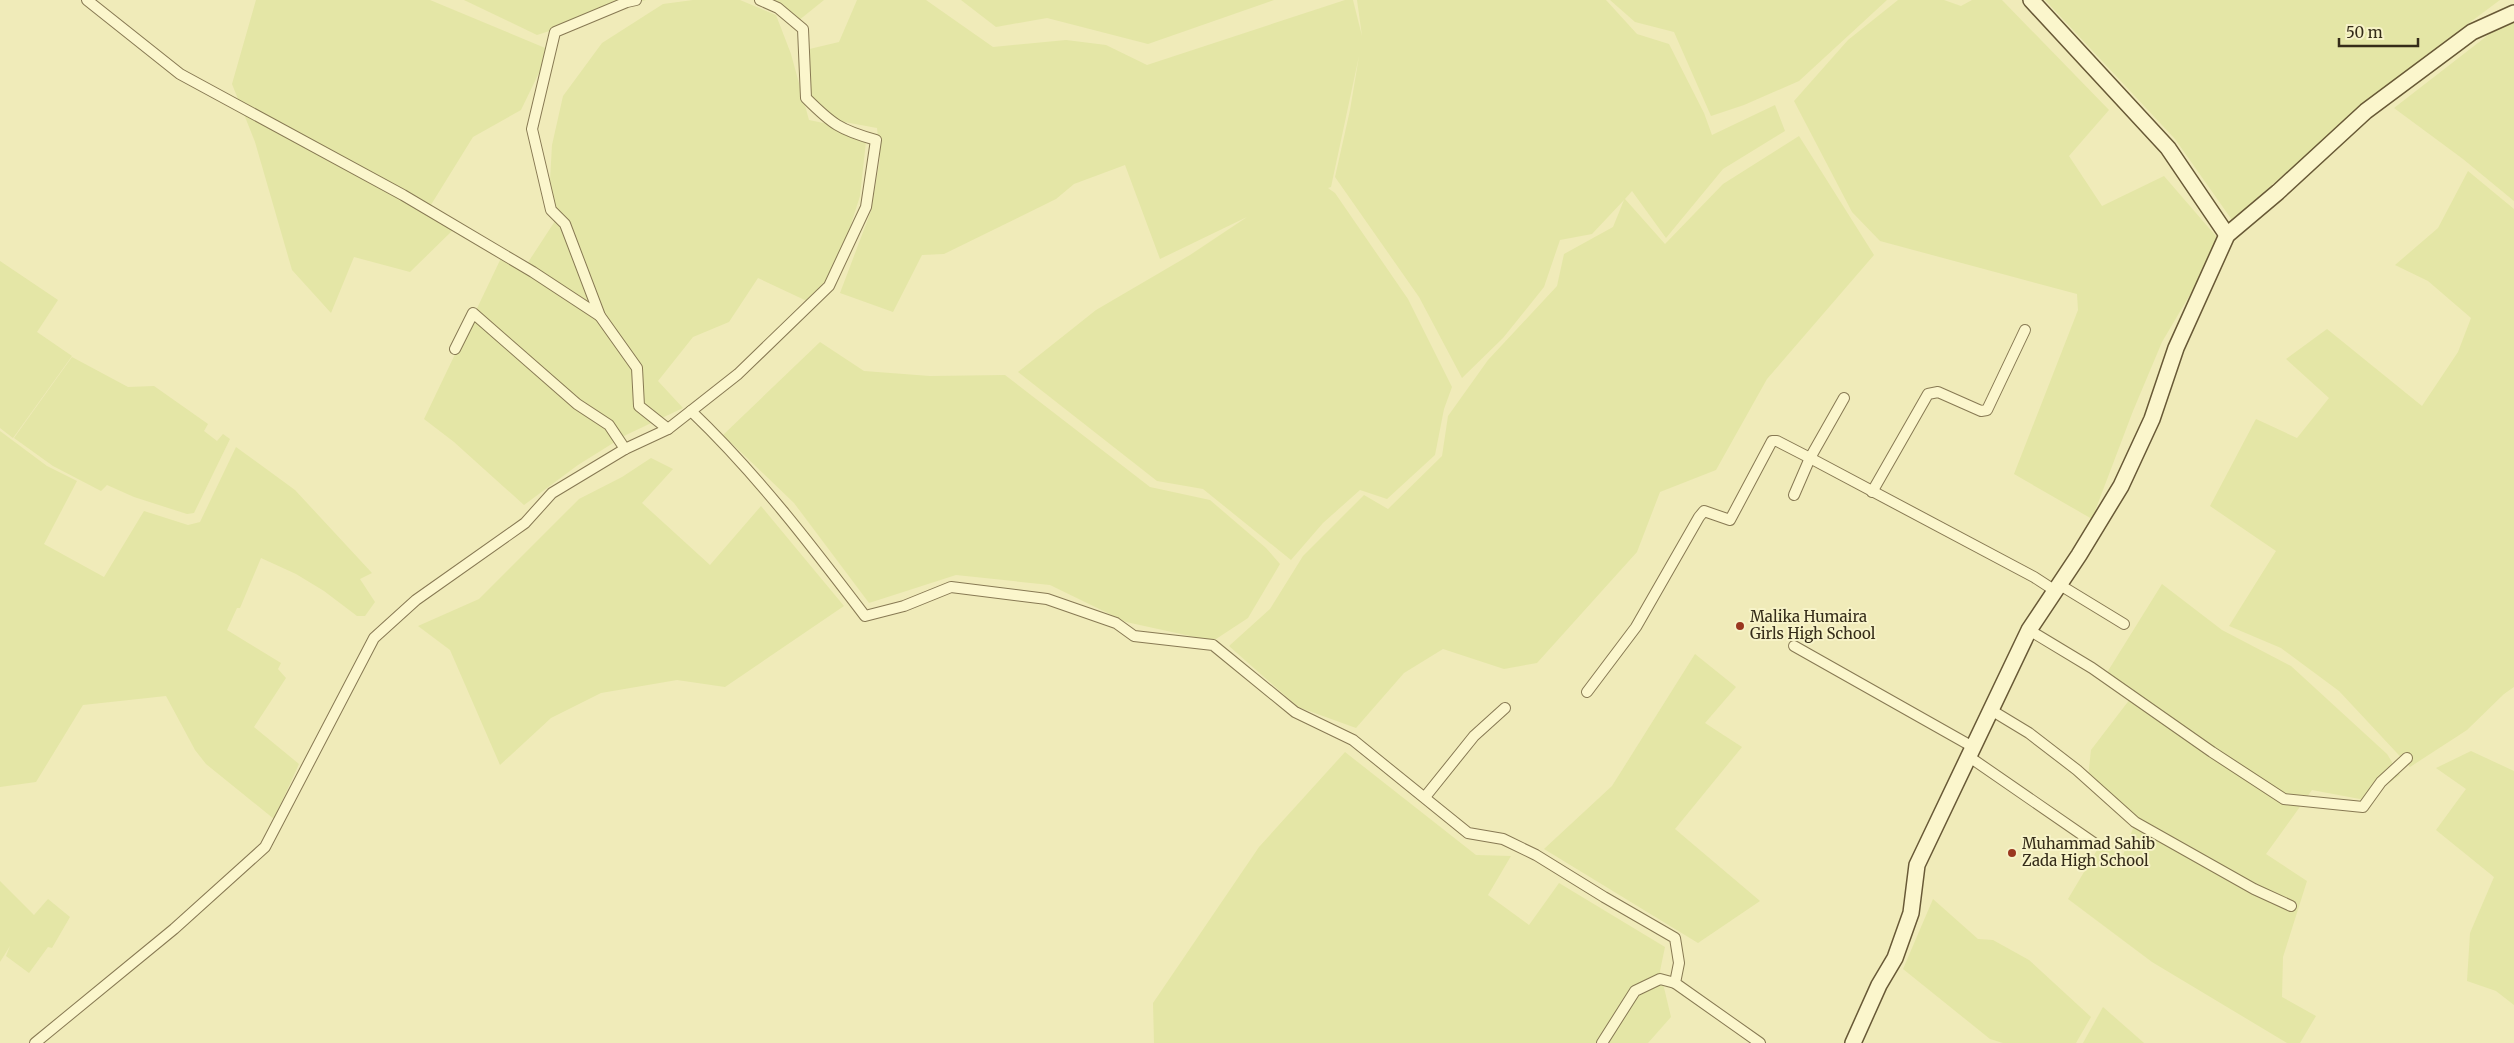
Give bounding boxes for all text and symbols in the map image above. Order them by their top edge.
scale bar [2339,15,2418,47]
text: 50 m [2346,23,2383,42]
place label: Malika Humaira Girls High School [1750,607,1876,643]
marker: Malika Humaira Girls High School [1734,620,1746,632]
place label: Muhammad Sahib Zada High School [2022,834,2155,870]
marker: Muhammad Sahib Zada High School [2006,847,2018,859]

